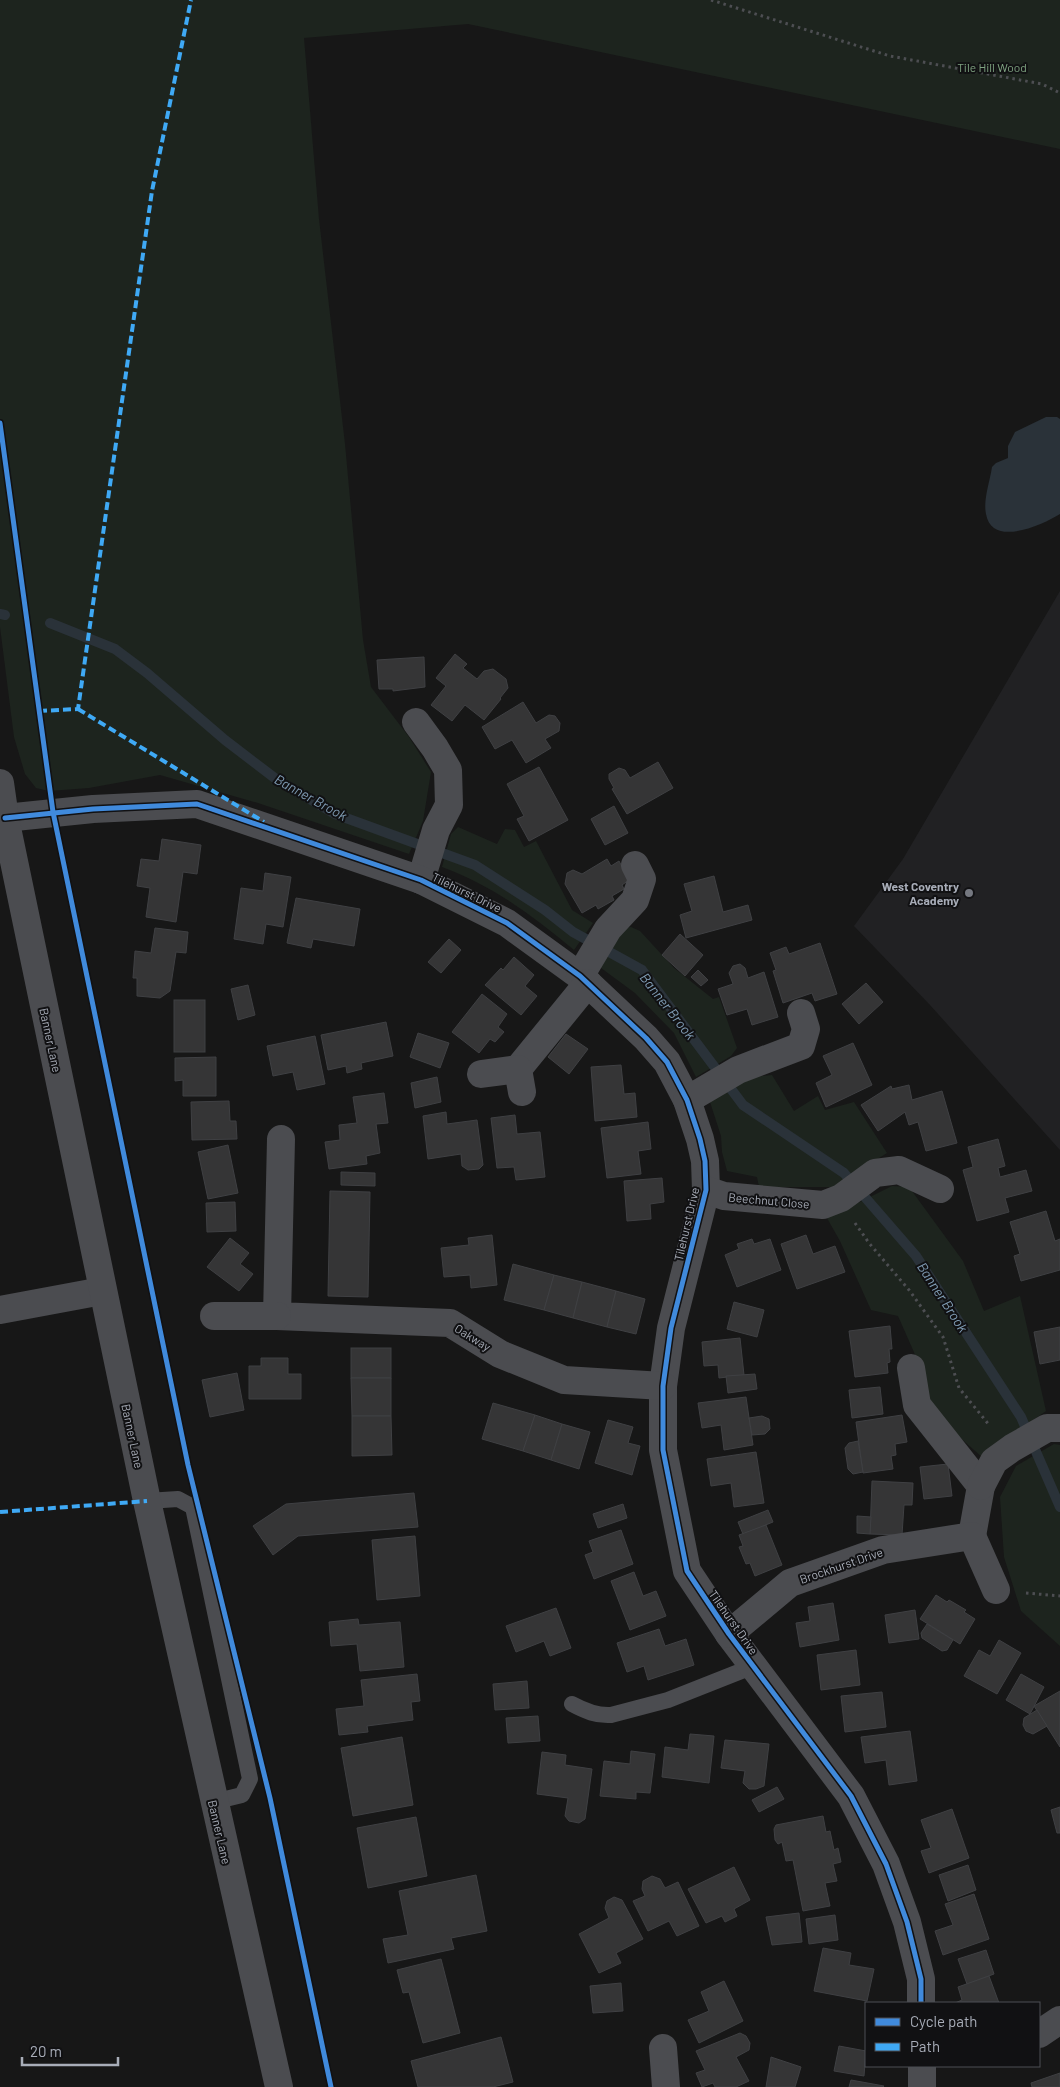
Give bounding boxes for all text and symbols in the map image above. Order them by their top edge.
park label: Tile Hill Wood [957,60,1027,74]
water label: Banner Brook [272,770,350,824]
street label: Tilehurst Drive [430,869,504,915]
place label: West Coventry Academy [882,879,959,907]
marker: West Coventry Academy [963,887,975,899]
water label: Banner Brook [637,969,699,1043]
street label: Banner Lane [37,1007,65,1073]
street label: Tilehurst Drive [671,1186,701,1262]
street label: Beechnut Close [728,1189,810,1211]
water label: Banner Brook [914,1259,972,1335]
street label: Oakway [452,1321,494,1354]
street label: Banner Lane [119,1403,147,1469]
street label: Brockhurst Drive [798,1544,884,1586]
street label: Tilehurst Drive [707,1587,761,1657]
street label: Banner Lane [206,1799,234,1865]
legend [865,2002,1040,2067]
text: Cycle path [910,2012,977,2030]
scale bar [22,2034,119,2066]
text: Path [910,2037,940,2055]
text: 20 m [30,2042,62,2060]

